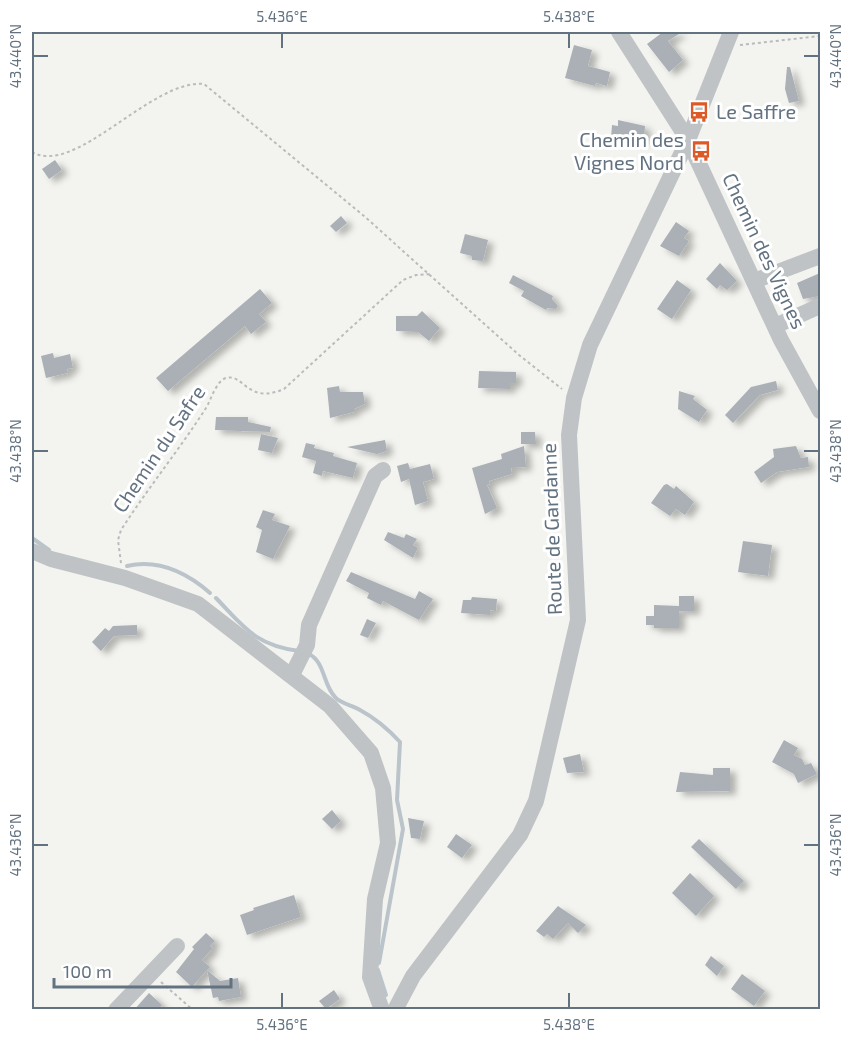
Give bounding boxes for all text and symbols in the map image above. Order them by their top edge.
text: 5.436°E [256,7,308,25]
text: 5.438°E [543,7,595,25]
text: 43.440°N [6,24,24,88]
text: 43.440°N [826,24,844,88]
place label: Le Saffre [716,99,796,123]
bus stop icon: Le Saffre [687,100,711,124]
place label: Chemin des Vignes Nord [574,127,684,174]
bus stop icon: Chemin des Vignes Nord [689,139,713,163]
street label: Chemin des Vignes [718,169,812,332]
street label: Chemin du Safre [107,380,209,516]
text: 43.438°N [6,419,24,483]
text: 43.438°N [826,419,844,483]
street label: Route de Gardanne [536,443,566,616]
text: 43.436°N [6,813,24,877]
text: 43.436°N [826,813,844,877]
scale bar [54,951,231,989]
text: 100 m [63,960,112,982]
text: 5.436°E [256,1015,308,1033]
text: 5.438°E [543,1015,595,1033]

